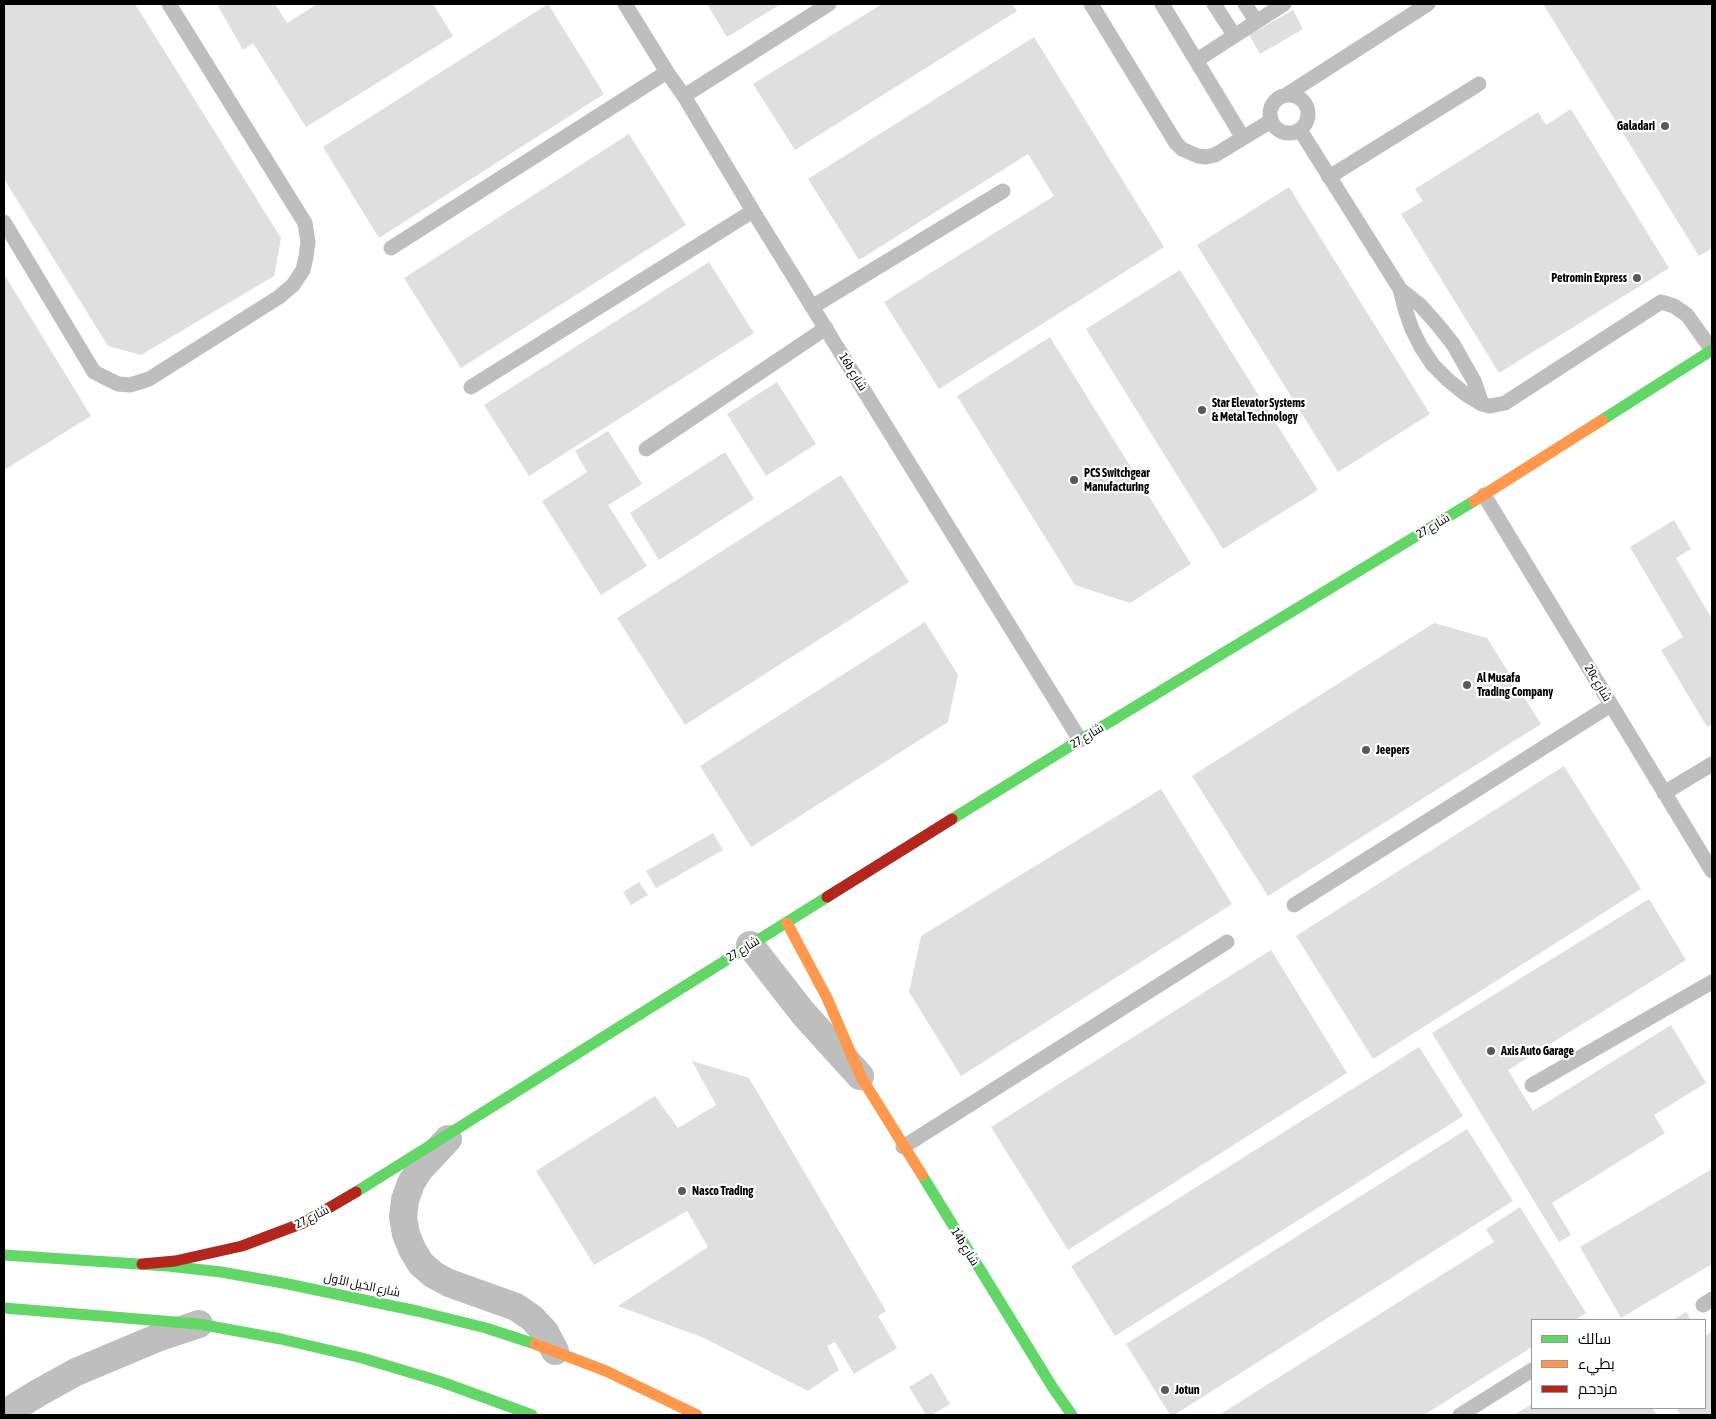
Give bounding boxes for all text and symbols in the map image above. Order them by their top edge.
place label: Galadari [1617,119,1655,133]
marker: Galadari [1659,120,1671,132]
place label: Petromin Express [1551,271,1627,285]
marker: Petromin Express [1631,272,1643,284]
street label: 16b شارع [836,350,870,394]
place label: Star Elevator Systems & Metal Technology [1212,396,1305,424]
marker: Star Elevator Systems & Metal Technology [1196,404,1208,416]
place label: PCS Switchgear Manufacturing [1084,466,1150,494]
marker: PCS Switchgear Manufacturing [1068,474,1080,486]
street label: شارع 27 [1414,511,1452,541]
street label: 20c شارع [1581,662,1615,704]
place label: Al Musafa Trading Company [1477,671,1553,699]
marker: Al Musafa Trading Company [1461,679,1473,691]
street label: شارع 27 [1068,721,1106,751]
place label: Jeepers [1376,743,1410,757]
marker: Jeepers [1360,744,1372,756]
street label: شارع 27 [724,933,762,965]
place label: Axis Auto Garage [1501,1044,1574,1058]
marker: Axis Auto Garage [1485,1045,1497,1057]
place label: Nasco Trading [692,1184,753,1198]
marker: Nasco Trading [676,1185,688,1197]
street label: شارع 27 [293,1202,331,1232]
street label: 14b شارع [948,1225,982,1269]
street label: شارع الخيل الأول [323,1270,401,1300]
legend [1531,1319,1706,1409]
text: سالك [1578,1330,1611,1347]
text: بطيء [1578,1355,1615,1372]
text: مزدحم [1578,1380,1618,1397]
place label: Jotun [1175,1383,1200,1397]
marker: Jotun [1159,1384,1171,1396]

